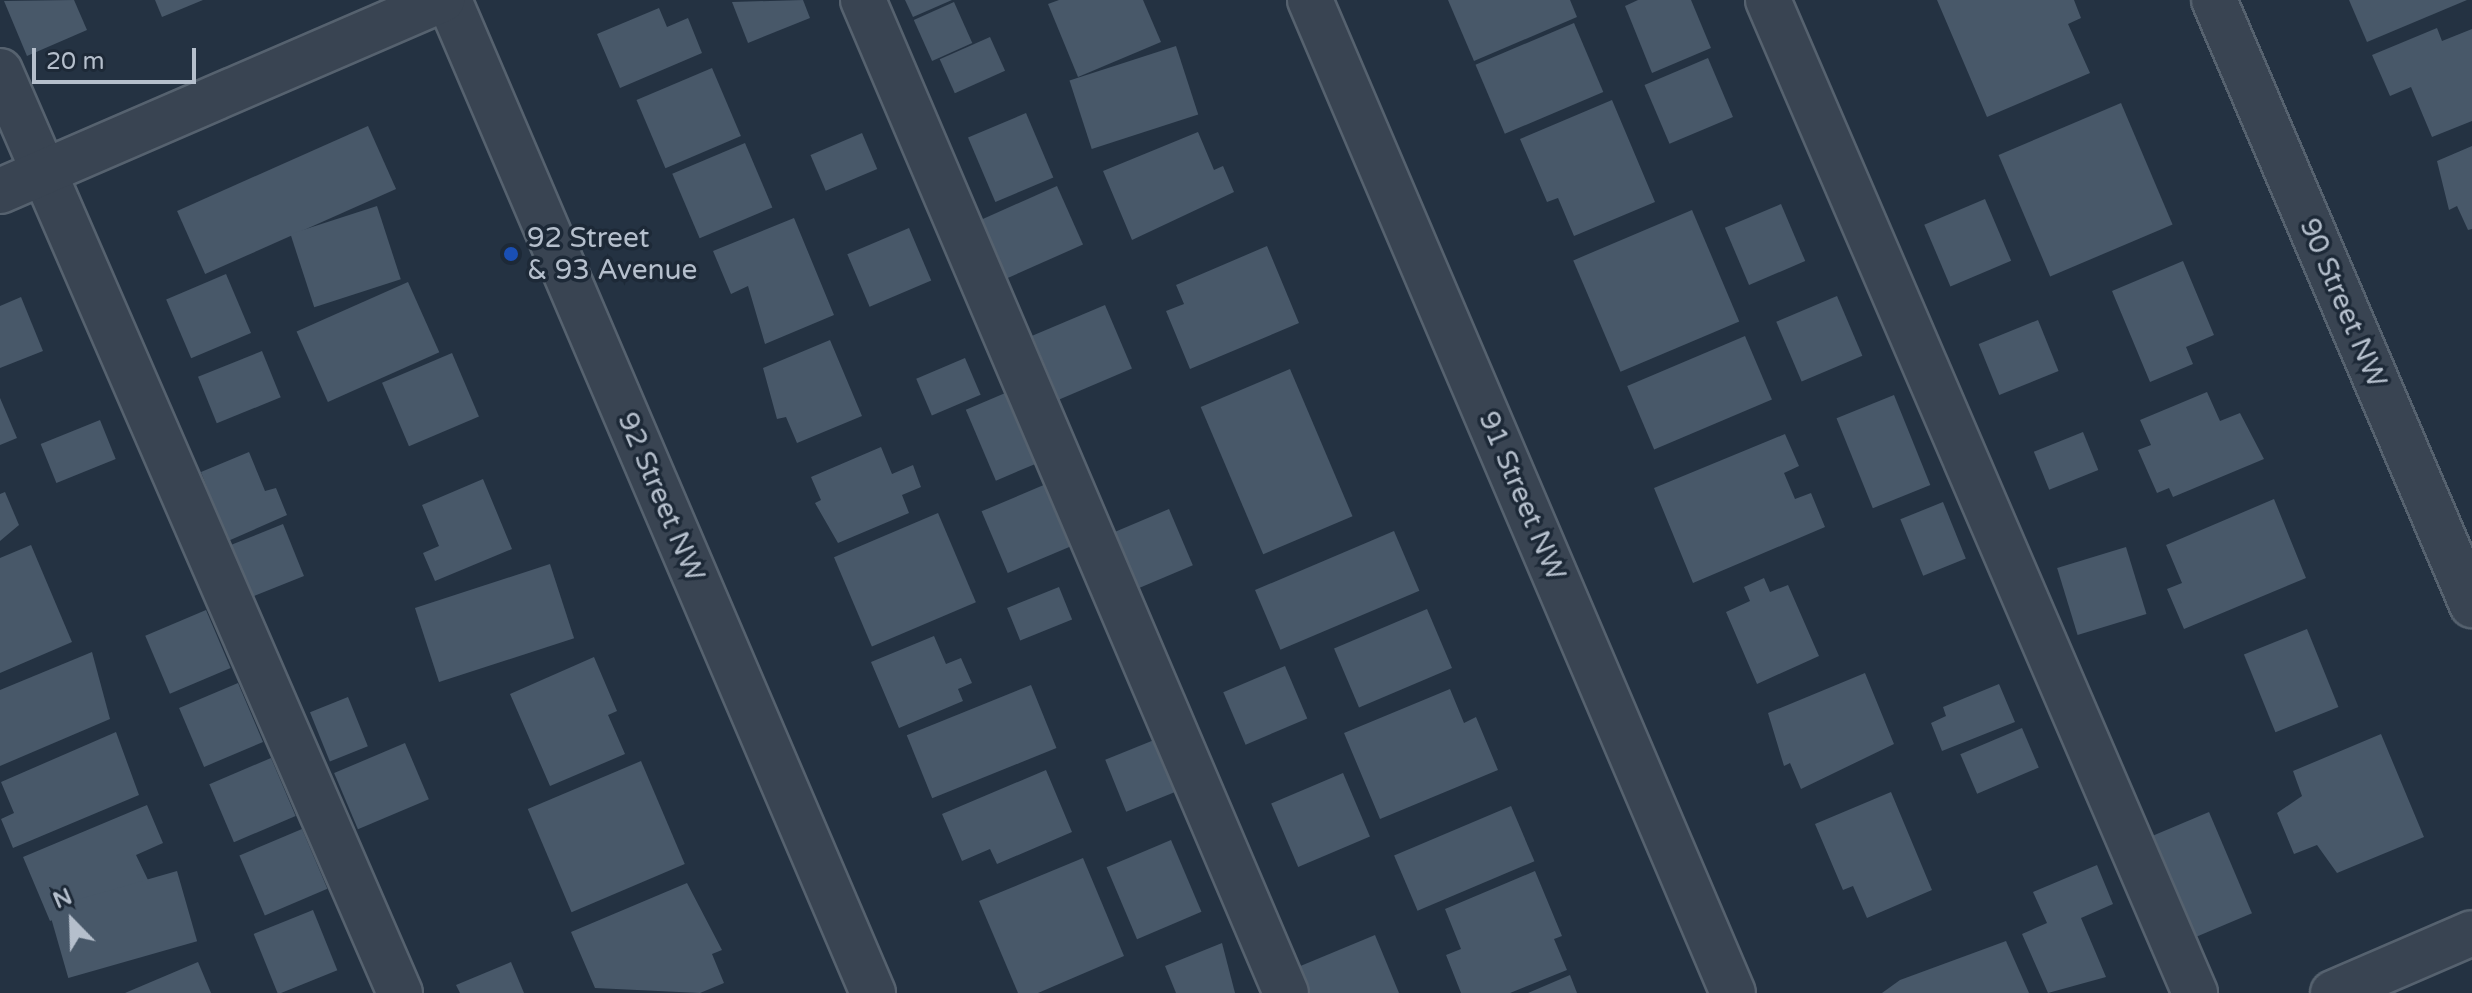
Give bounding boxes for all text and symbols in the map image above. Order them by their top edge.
scale bar [36,32,200,82]
text: 20 m [46,47,104,76]
street label: 90 Street NW [2292,213,2394,393]
place label: 92 Street & 93 Avenue [527,221,697,287]
marker: 92 Street & 93 Avenue [502,245,520,263]
street label: 91 Street NW [1471,406,1573,586]
street label: 92 Street NW [610,407,712,587]
north arrow [32,881,112,961]
text: N [49,883,76,914]

